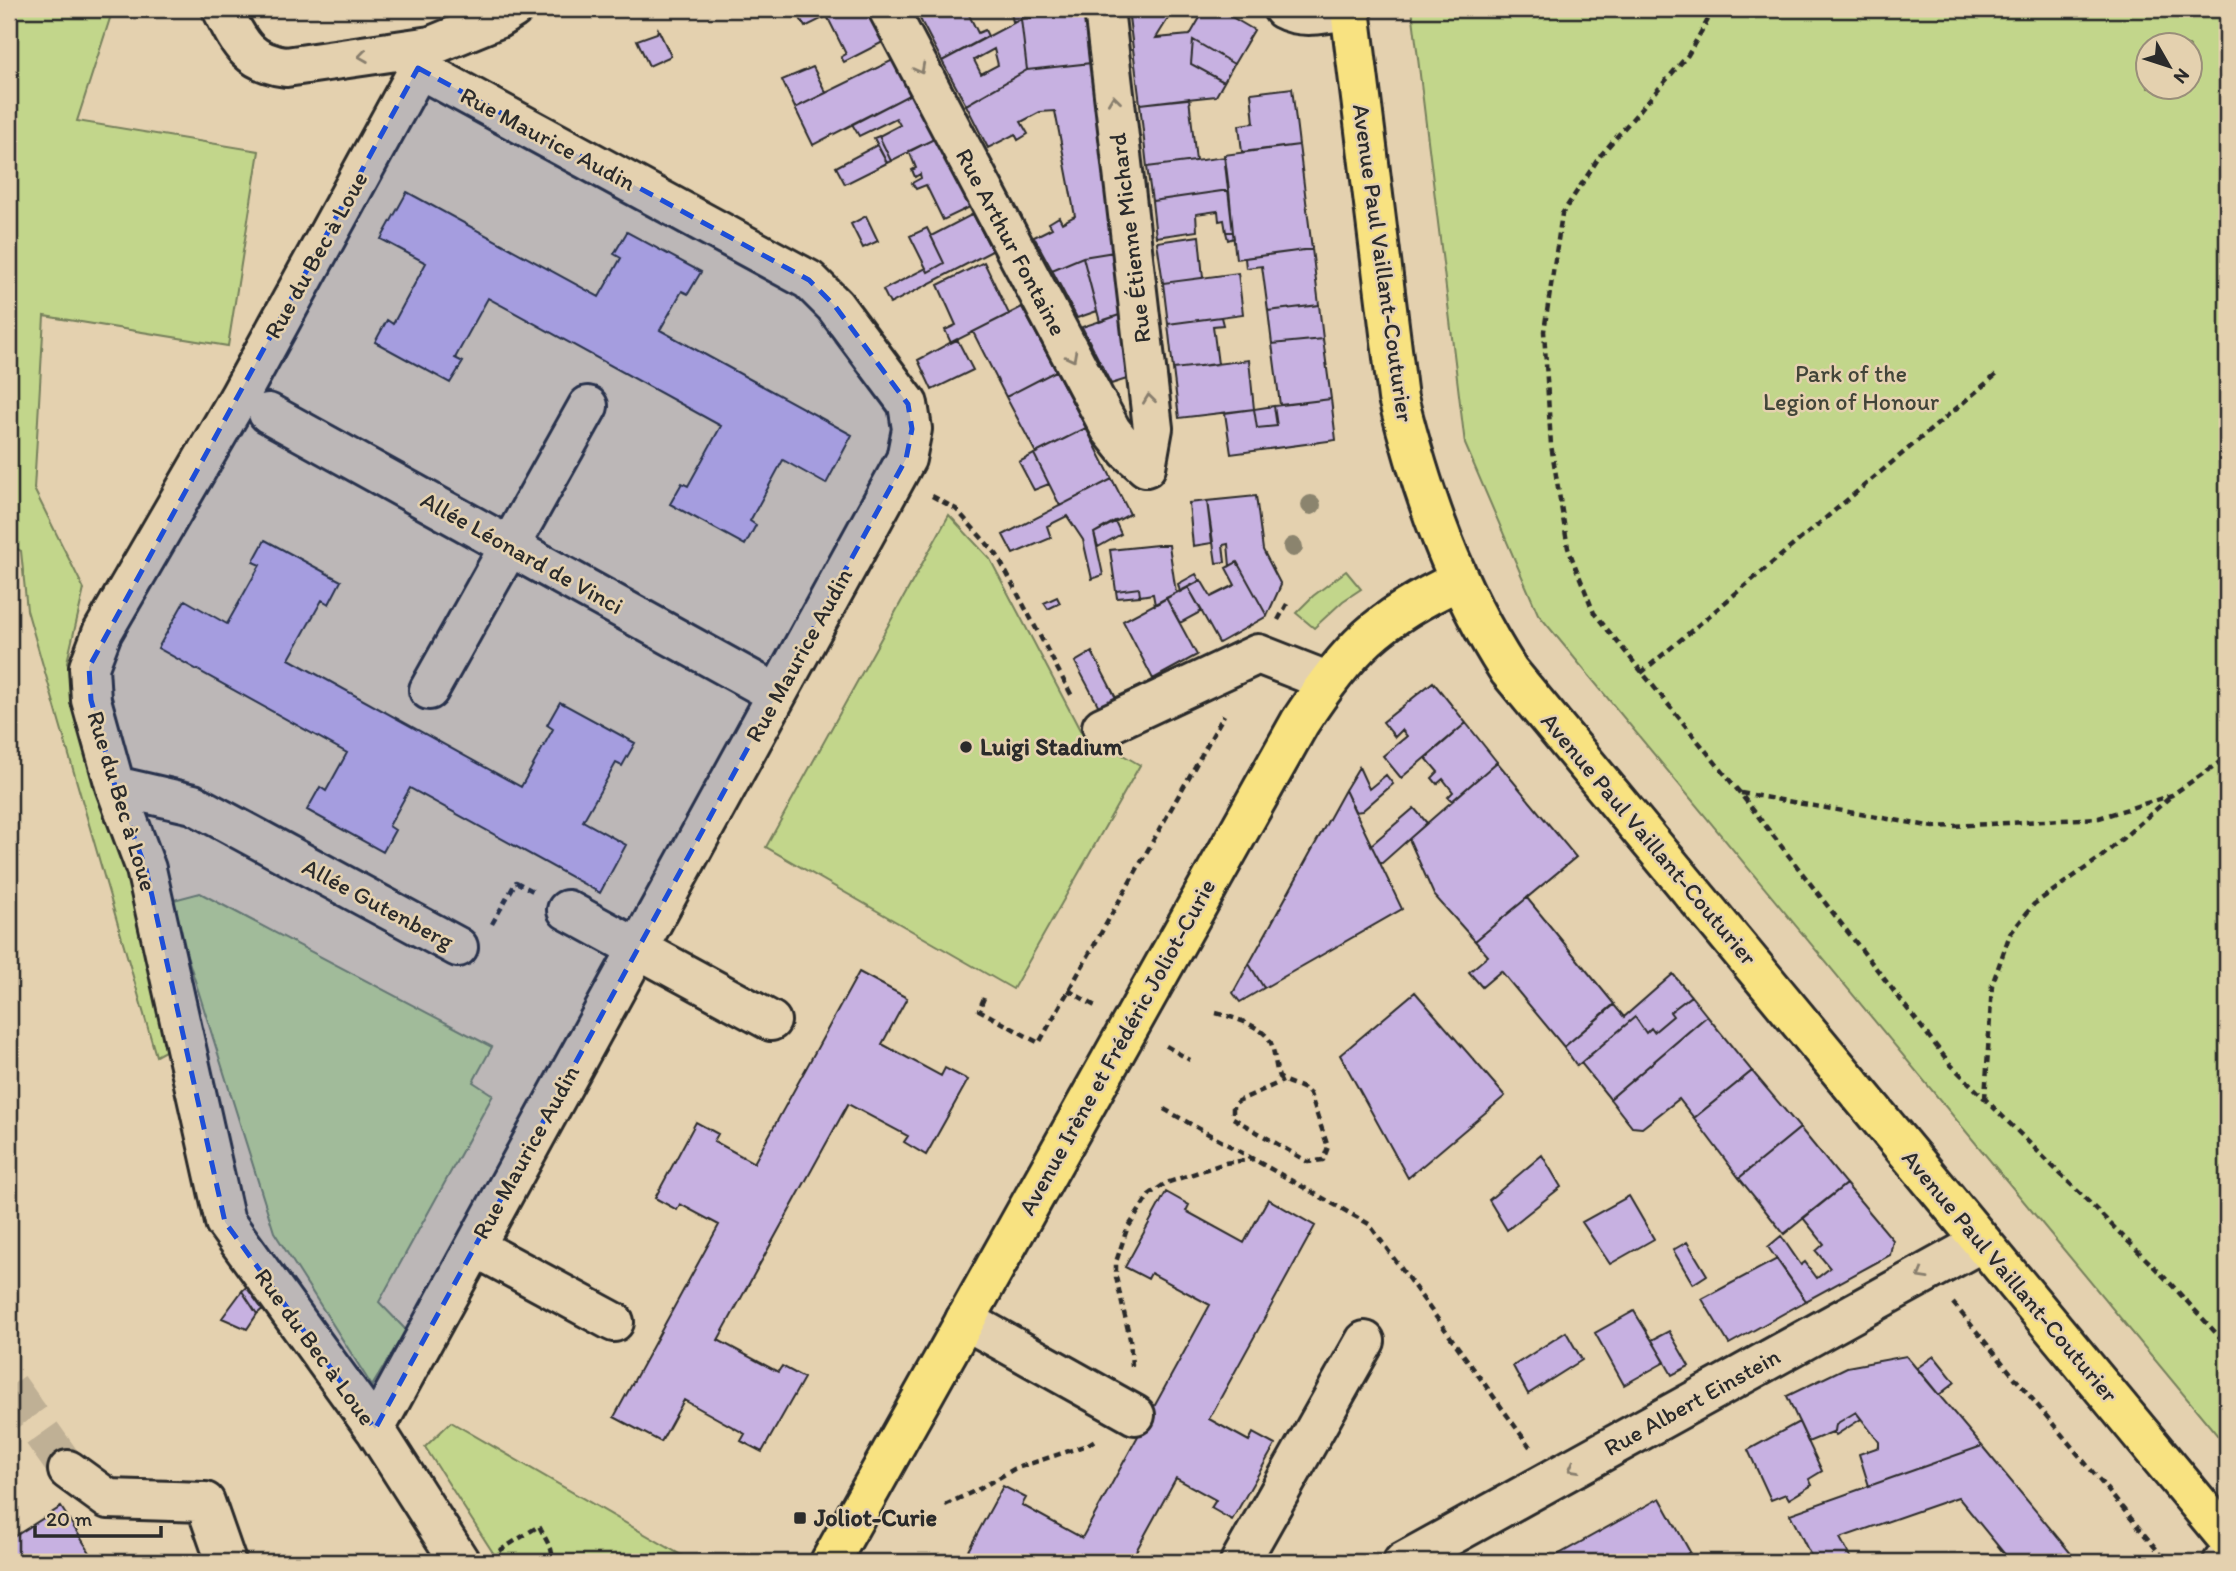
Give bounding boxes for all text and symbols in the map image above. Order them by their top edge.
north arrow [2134,32,2204,102]
one-way arrow [357,48,369,63]
one-way arrow [912,62,925,74]
text: N [2169,64,2195,89]
street label: Rue Maurice Audin [456,80,641,197]
one-way arrow [1107,94,1122,106]
street label: Avenue Paul Vaillant-Couturier [1347,102,1420,424]
street label: Rue Étienne Michard [1102,131,1157,345]
street label: Rue Arthur Fontaine [950,143,1073,340]
street label: Rue du Bec à Loue [258,166,374,343]
one-way arrow [1064,349,1078,362]
park label: Park of the Legion of Honour [1763,359,1939,416]
one-way arrow [1142,393,1157,405]
street label: Allée Léonard de Vinci [416,485,629,620]
street label: Rue Maurice Audin [739,562,859,747]
street label: Rue du Bec à Loue [81,707,164,894]
street label: Avenue Paul Vaillant-Couturier [1535,707,1764,971]
place label: Luigi Stadium [980,732,1124,762]
marker: Luigi Stadium [958,739,974,755]
street label: Allée Gutenberg [298,852,459,956]
street label: Avenue Irène et Frédéric Joliot-Curie [1012,874,1221,1220]
street label: Rue Maurice Audin [466,1059,586,1244]
street label: Avenue Paul Vaillant-Couturier [1896,1144,2125,1408]
street label: Rue du Bec à Loue [249,1263,382,1431]
one-way arrow [1916,1267,1929,1280]
street label: Rue Albert Einstein [1599,1341,1785,1462]
one-way arrow [1568,1460,1580,1473]
scale bar [35,1494,161,1538]
place label: Joliot-Curie [813,1503,937,1532]
text: 20 m [46,1506,93,1531]
marker: Joliot-Curie [792,1510,808,1526]

